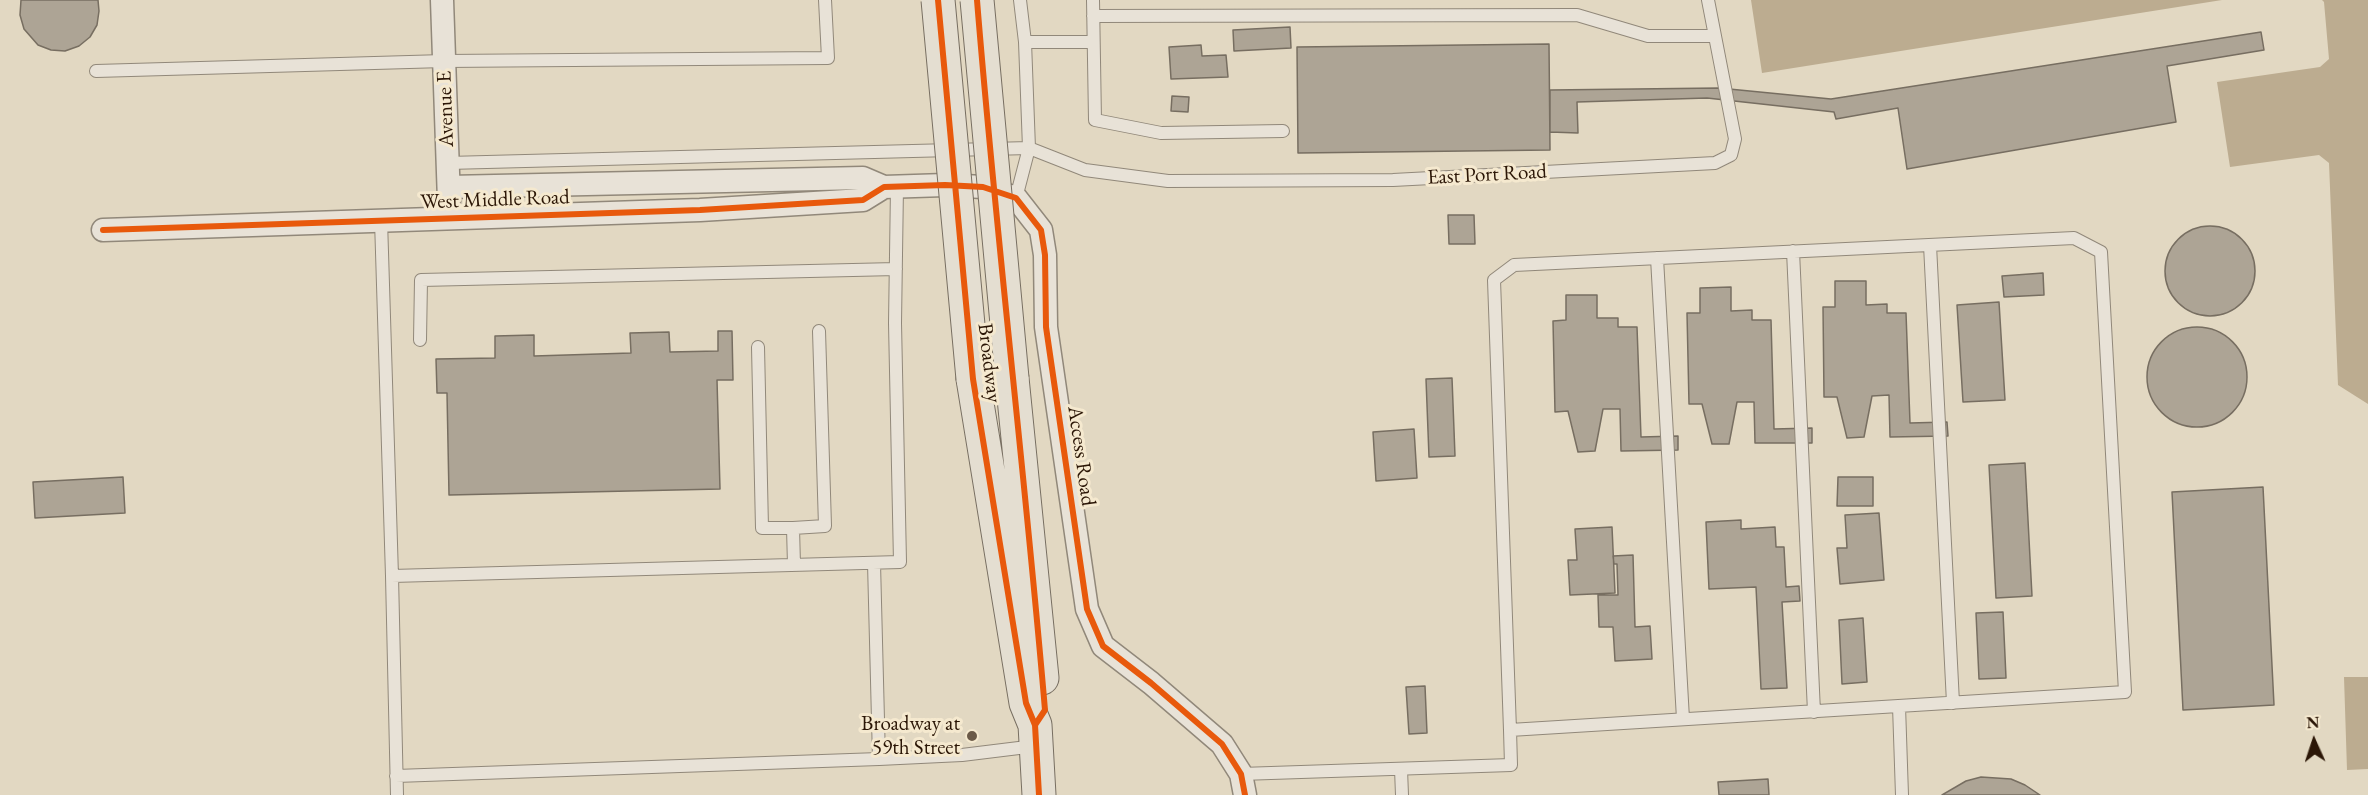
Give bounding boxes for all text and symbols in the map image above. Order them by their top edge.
street label: Avenue E [432,70,460,148]
street label: East Port Road [1426,159,1548,191]
street label: West Middle Road [420,185,570,215]
street label: Broadway [972,322,1006,404]
street label: Access Road [1062,404,1100,508]
place label: Broadway at 59th Street [861,711,960,761]
north arrow [2284,711,2344,771]
text: N [2306,712,2320,733]
marker: Broadway at 59th Street [965,729,979,743]

